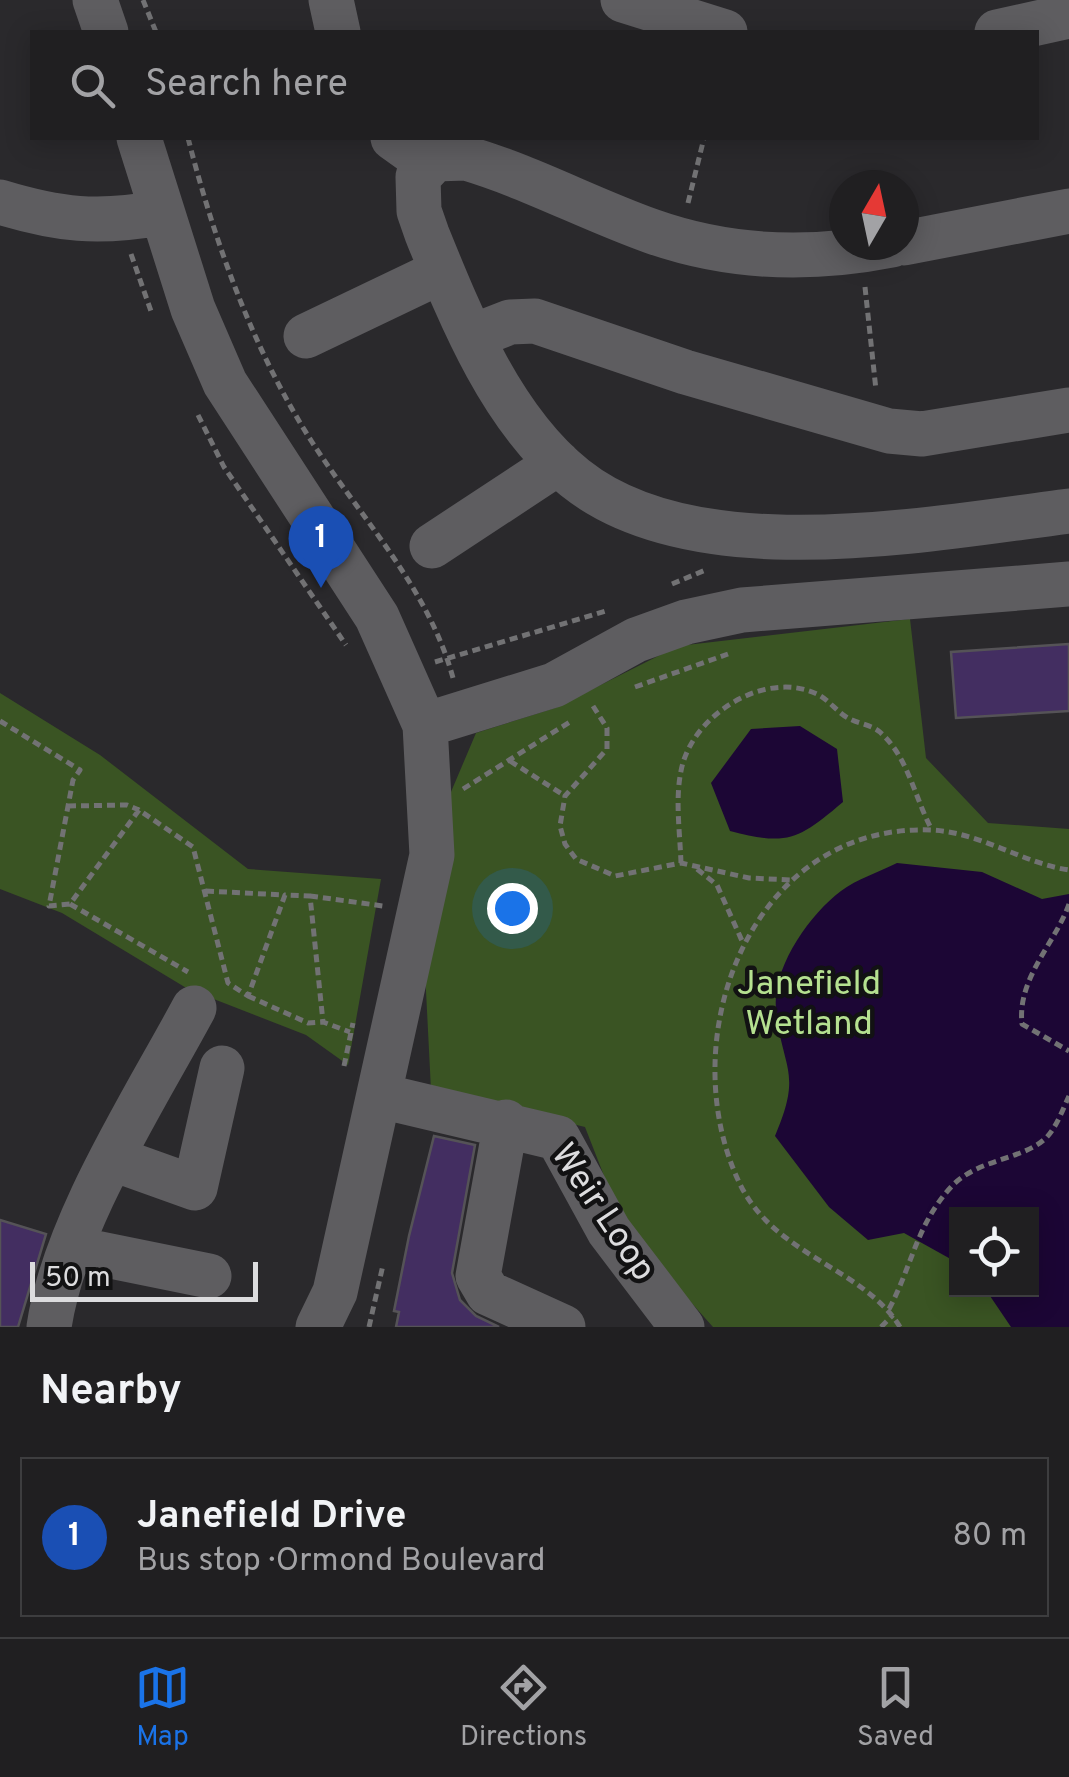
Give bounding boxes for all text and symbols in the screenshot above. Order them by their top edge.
search box [30,30,1039,140]
icon: search [65,58,120,113]
text: Search here [145,61,348,110]
north arrow [829,170,919,260]
pin: 1 [288,506,354,588]
your location [487,883,538,934]
park label: Janefield Wetland [737,963,881,1047]
street label: Weir Loop [540,1136,664,1290]
map controls [949,1207,1039,1297]
button: locate [949,1207,1039,1297]
scale bar [30,1257,258,1302]
text: 50 m [45,1261,111,1297]
text: Nearby [40,1366,182,1419]
text: Janefield Drive [137,1493,406,1542]
text: 1 [68,1517,81,1557]
text: 80 m [953,1517,1027,1557]
text: Bus stop · Ormond Boulevard [137,1542,546,1582]
tab: Map [135,1660,190,1756]
tab: Directions [460,1660,587,1756]
tab: Saved [857,1660,934,1756]

